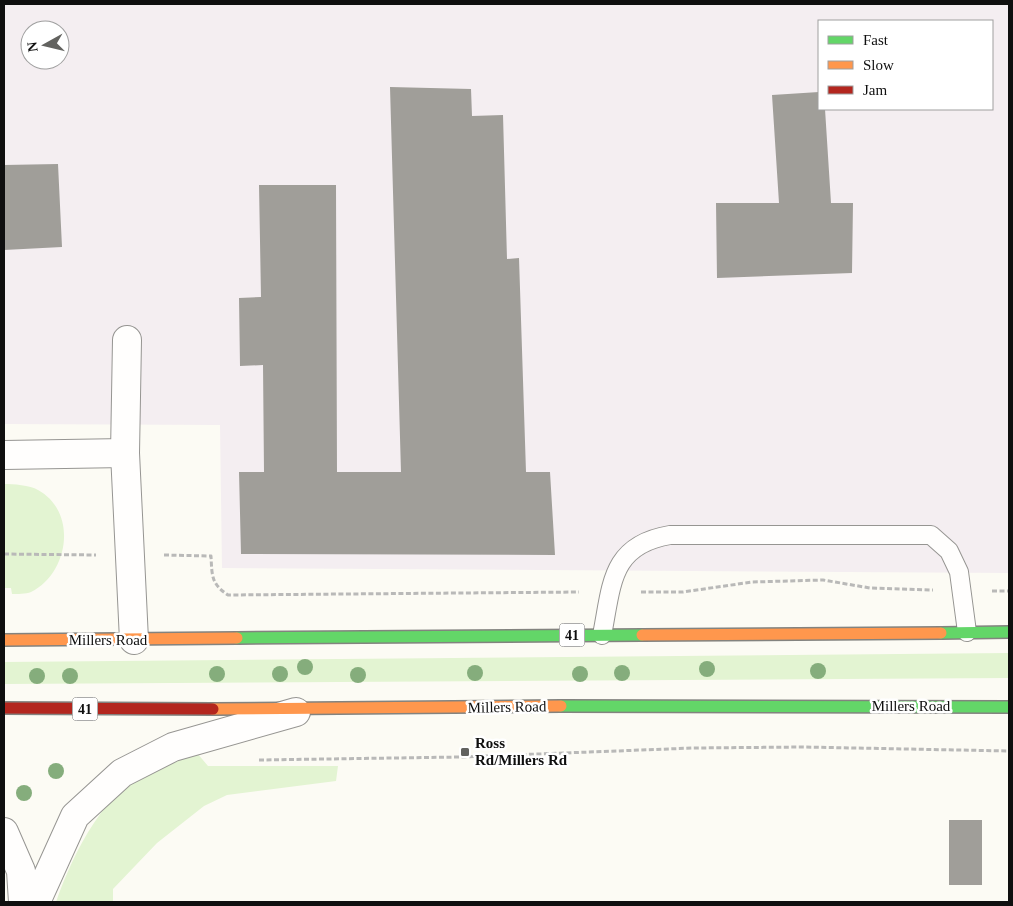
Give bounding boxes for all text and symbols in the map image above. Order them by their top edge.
north arrow [20,20,70,70]
legend [818,20,993,110]
text: Fast [863,32,889,48]
text: N [24,41,41,53]
text: Slow [863,57,894,73]
text: Jam [863,82,887,98]
road number: 41 [560,624,584,646]
street label: Millers Road [69,632,148,648]
road number: 41 [72,698,98,721]
street label: Millers Road [467,698,547,716]
street label: Millers Road [872,698,951,714]
place label: Ross Rd/Millers Rd [475,735,568,768]
marker: Ross Rd/Millers Rd [459,746,471,758]

